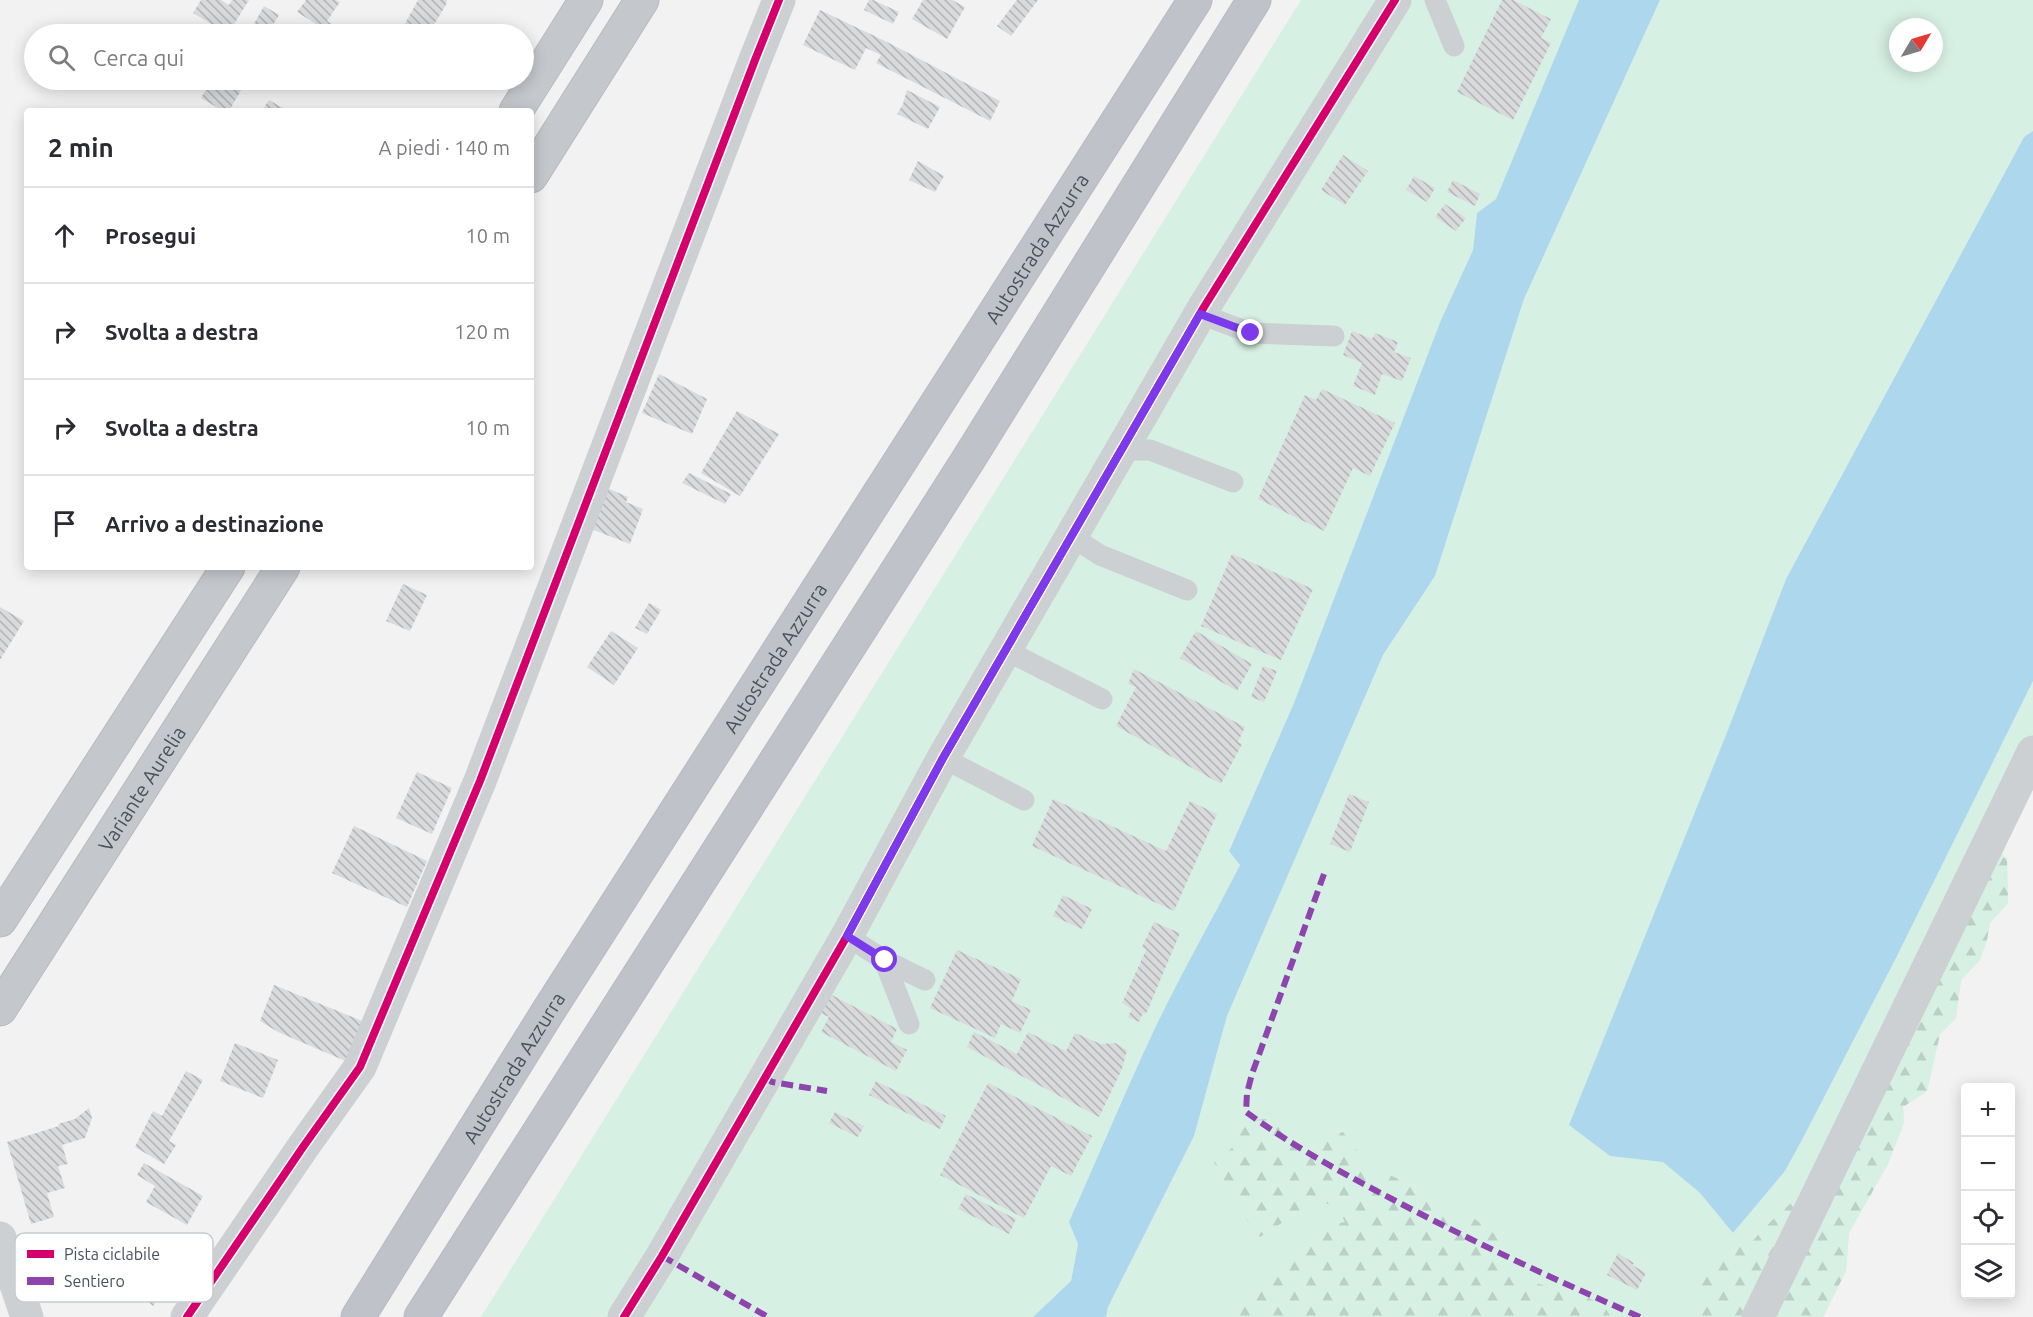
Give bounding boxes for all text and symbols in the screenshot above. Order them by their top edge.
north arrow [1889,18,1943,72]
search box [24,24,534,90]
icon: search [45,41,78,74]
text: Cerca qui [93,45,184,70]
text: 2 min [48,133,114,162]
text: A piedi · 140 m [379,136,510,159]
street label: Autostrada Azzurra [980,169,1093,327]
icon: ahead [48,219,81,252]
text: Prosegui [105,223,196,248]
text: 10 m [466,224,510,247]
icon: right [48,315,81,348]
text: Svolta a destra [105,319,259,344]
route end [1237,319,1263,345]
text: 120 m [454,320,510,343]
icon: right [48,411,81,444]
text: Svolta a destra [105,415,259,440]
text: 10 m [466,416,510,439]
icon: arrive [48,507,81,540]
text: Arrivo a destinazione [105,511,324,536]
street label: Autostrada Azzurra [718,578,831,737]
street label: Variante Aurelia [93,722,190,855]
route start [871,946,897,972]
street label: Autostrada Azzurra [458,988,569,1147]
map controls [1961,1083,2015,1299]
button: + [1961,1083,2015,1137]
button: − [1961,1137,2015,1191]
button: locate [1961,1191,2015,1245]
legend [15,1233,213,1302]
text: Pista ciclabile [64,1245,160,1263]
button: layers [1961,1245,2015,1299]
text: Sentiero [64,1272,125,1290]

